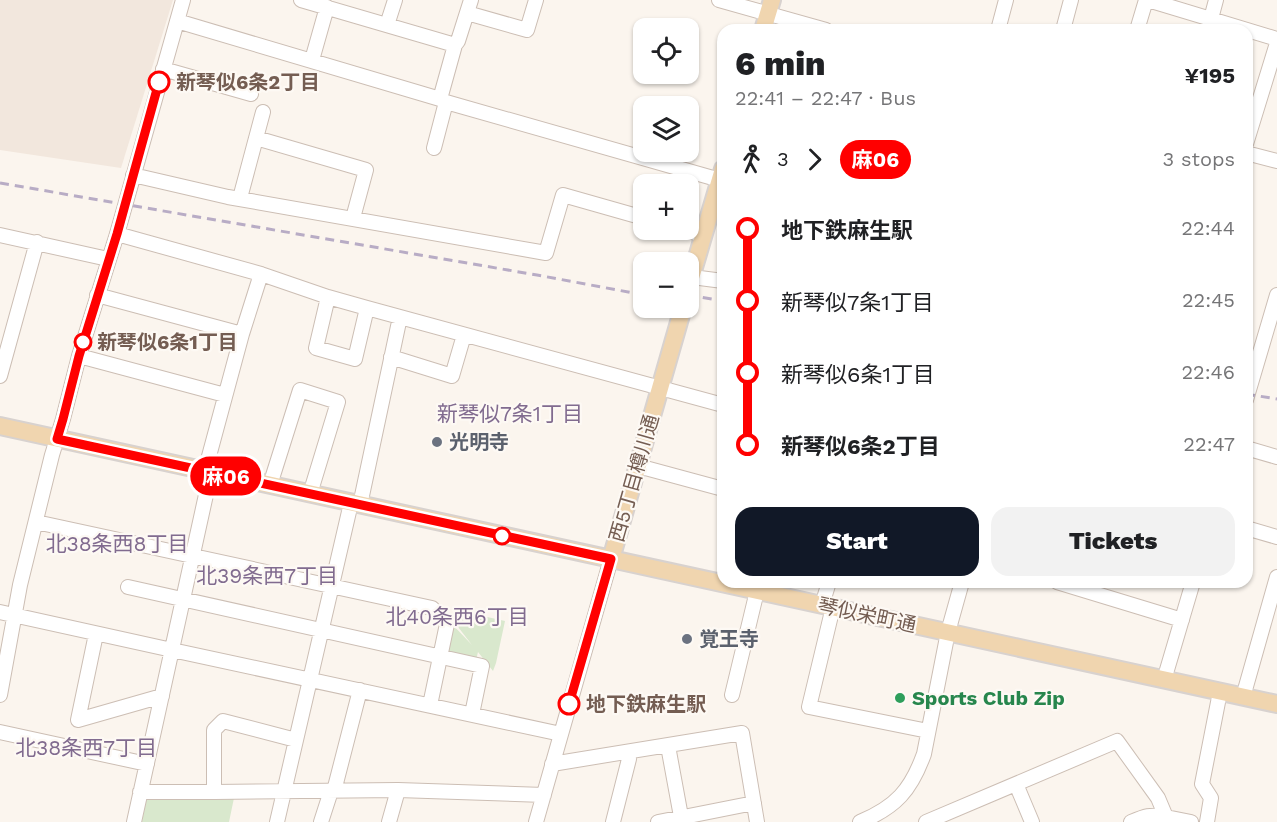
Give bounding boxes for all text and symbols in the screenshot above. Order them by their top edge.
map controls [633,18,699,318]
button: locate [633,18,699,84]
text: 6 min [735,44,826,83]
text: ¥195 [1185,63,1235,88]
place label: 新琴似6条2丁目 [176,70,320,94]
marker: 新琴似6条2丁目 [148,71,170,93]
text: 22:41 – 22:47 · Bus [735,86,916,110]
button: layers [633,96,699,162]
icon: walk [735,143,768,176]
icon: forward [798,143,831,176]
text: 3 [777,147,789,171]
text: 麻06 [852,147,899,172]
text: 3 stops [1163,147,1235,171]
button: + [633,174,699,240]
text: 22:44 [1181,216,1235,240]
text: 地下鉄麻生駅 [781,218,913,243]
button: − [633,252,699,318]
text: 22:45 [1182,288,1235,312]
text: 新琴似7条1丁目 [781,290,934,315]
place label: 新琴似6条1丁目 [97,330,238,354]
marker: 新琴似6条1丁目 [74,333,92,351]
text: 22:46 [1181,360,1235,384]
text: 新琴似6条1丁目 [781,362,935,387]
district label: 新琴似7条1丁目 [437,401,583,426]
street label: 西5丁目樽川通 [604,411,664,545]
place label: 光明寺 [449,430,509,454]
text: 22:47 [1183,432,1235,456]
text: 新琴似6条2丁目 [781,434,940,459]
marker: 光明寺 [430,435,444,449]
line badge: 麻06 [192,456,260,496]
text: 麻06 [202,464,250,489]
button: Start [735,507,979,576]
button: Tickets [991,507,1235,576]
unlabelled marker [493,527,511,545]
district label: 北38条西8丁目 [45,531,189,556]
district label: 北39条西7丁目 [196,563,338,588]
street label: 琴似栄町通 [816,593,918,637]
district label: 北40条西6丁目 [385,604,529,629]
place label: 覚王寺 [699,627,759,651]
marker: 覚王寺 [680,632,694,646]
place label: Sports Club Zip [912,686,1065,710]
marker: Sports Club Zip [893,691,907,705]
place label: 地下鉄麻生駅 [586,692,706,716]
marker: 地下鉄麻生駅 [558,693,580,715]
district label: 北38条西7丁目 [15,735,157,760]

